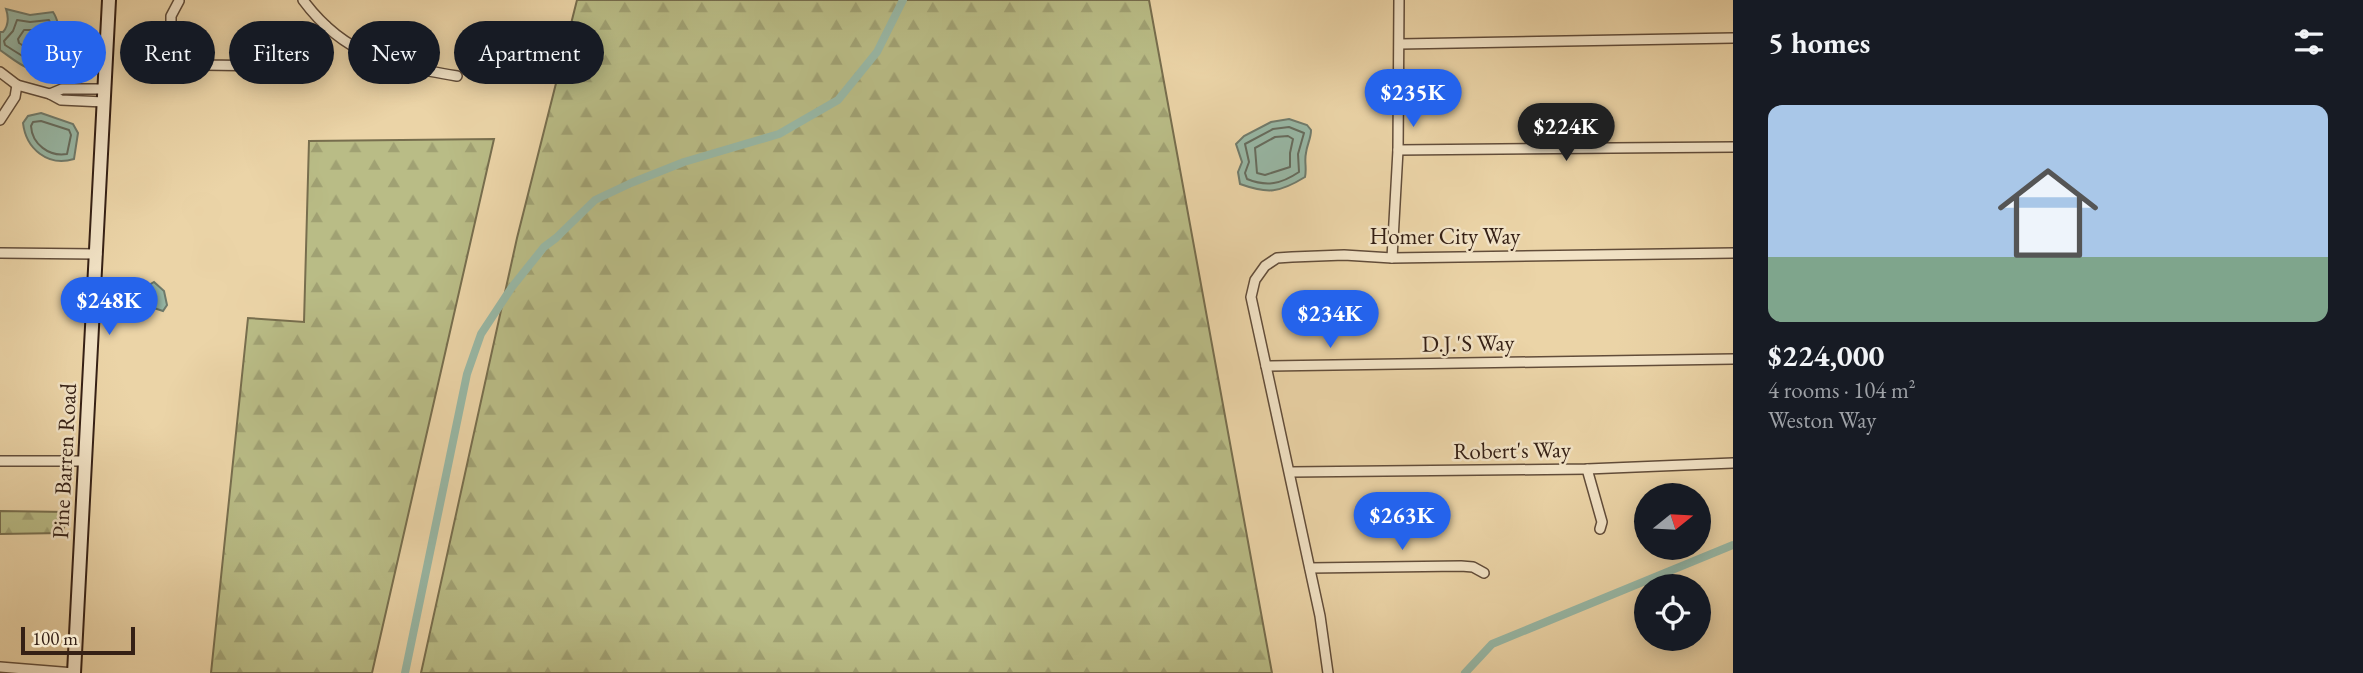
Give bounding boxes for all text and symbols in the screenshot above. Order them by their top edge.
chip: Buy [21,21,106,84]
chip: Rent [120,21,215,84]
chip: Filters [229,21,334,84]
chip: New [348,21,440,84]
chip: Apartment [454,21,604,84]
text: 5 homes [1768,23,1870,62]
icon: filters [2290,23,2328,61]
pin: $235K [1364,69,1462,129]
text: $235K [1381,77,1445,107]
pin: $224K [1517,104,1615,163]
text: $224K [1534,111,1598,141]
icon: home [1985,150,2111,276]
street label: Homer City Way [1370,221,1521,251]
pin: $248K [60,278,158,337]
text: $248K [77,285,141,315]
pin: $234K [1281,290,1379,350]
text: $234K [1298,298,1362,328]
street label: D.J.'S Way [1421,327,1516,359]
text: $224,000 [1768,336,1884,375]
text: 4 rooms · 104 m² [1768,375,1916,405]
street label: Pine Barren Road [45,382,83,540]
text: Weston Way [1768,405,1876,435]
street label: Robert's Way [1453,434,1572,466]
north arrow [1634,483,1712,560]
map controls [1634,483,1711,651]
pin: $263K [1353,492,1451,552]
text: $263K [1370,500,1434,530]
button: locate [1634,574,1711,651]
scale bar [21,624,135,656]
text: 100 m [32,626,78,651]

